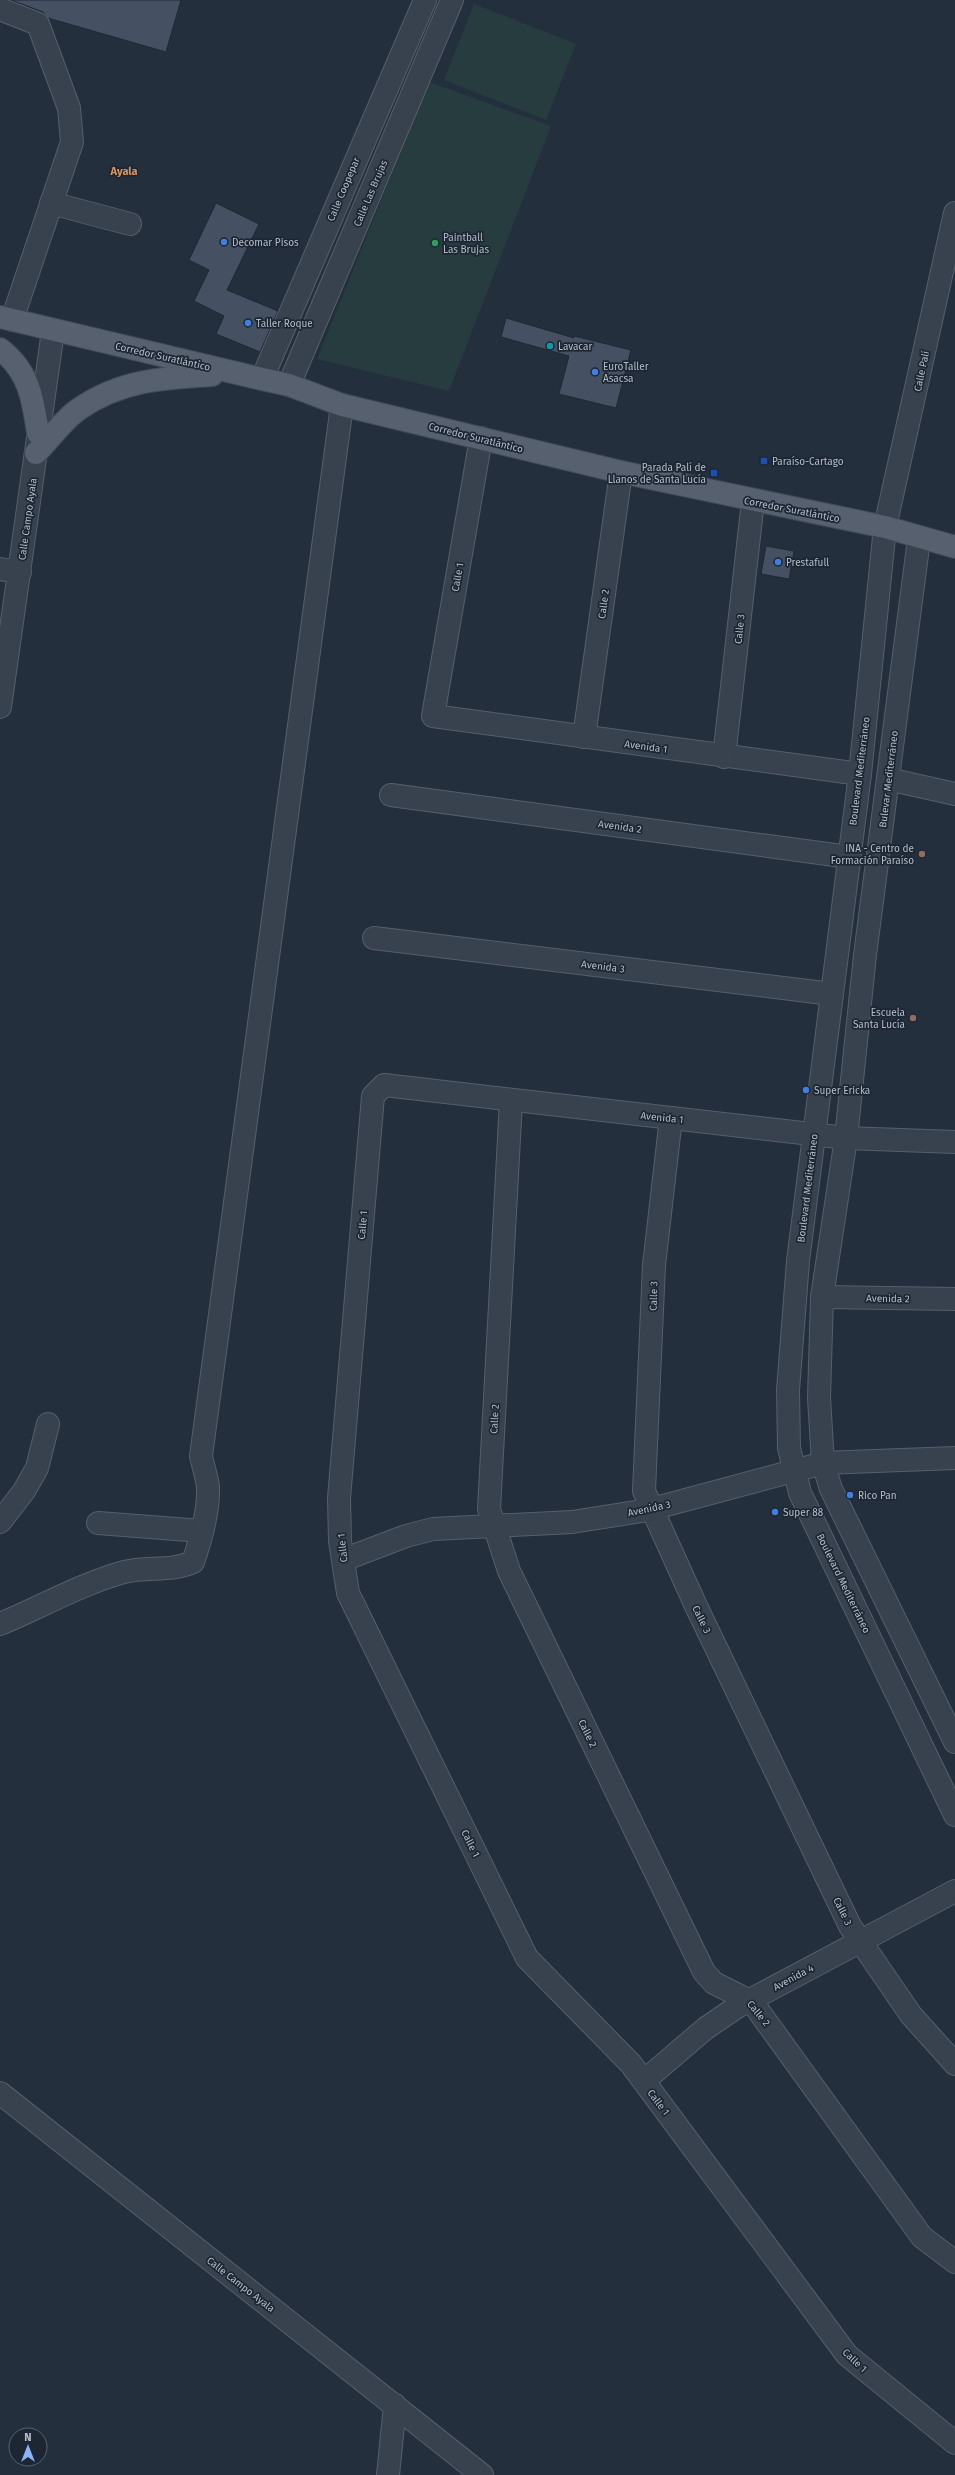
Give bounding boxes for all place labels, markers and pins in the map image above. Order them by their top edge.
place label: Paintball Las Brujas [443,232,489,256]
marker: Decomar Pisos [219,237,229,247]
place label: Decomar Pisos [232,237,299,249]
marker: Paintball Las Brujas [430,238,440,248]
marker: Taller Roque [243,318,253,328]
place label: Taller Roque [256,318,313,330]
marker: Lavacar [545,341,555,351]
place label: Lavacar [558,341,592,353]
place label: EuroTaller Asacsa [603,361,649,385]
marker: EuroTaller Asacsa [590,367,600,377]
place label: Paraíso-Cartago [772,455,844,468]
marker: Paraíso-Cartago [759,456,769,466]
place label: Parada Palí de Llanos de Santa Lucía [608,461,706,486]
marker: Parada Palí de Llanos de Santa Lucía [709,468,719,478]
marker: Prestafull [773,557,783,567]
place label: Prestafull [786,557,829,569]
place label: INA - Centro de Formación Paraíso [831,843,914,867]
marker: INA - Centro de Formación Paraíso [917,849,927,859]
place label: Escuela Santa Lucía [853,1007,905,1031]
marker: Escuela Santa Lucía [908,1013,918,1023]
marker: Super Ericka [801,1085,811,1095]
place label: Super Ericka [814,1085,870,1097]
marker: Rico Pan [845,1490,855,1500]
place label: Rico Pan [858,1490,897,1502]
marker: Super 88 [770,1507,780,1517]
place label: Super 88 [783,1507,824,1519]

